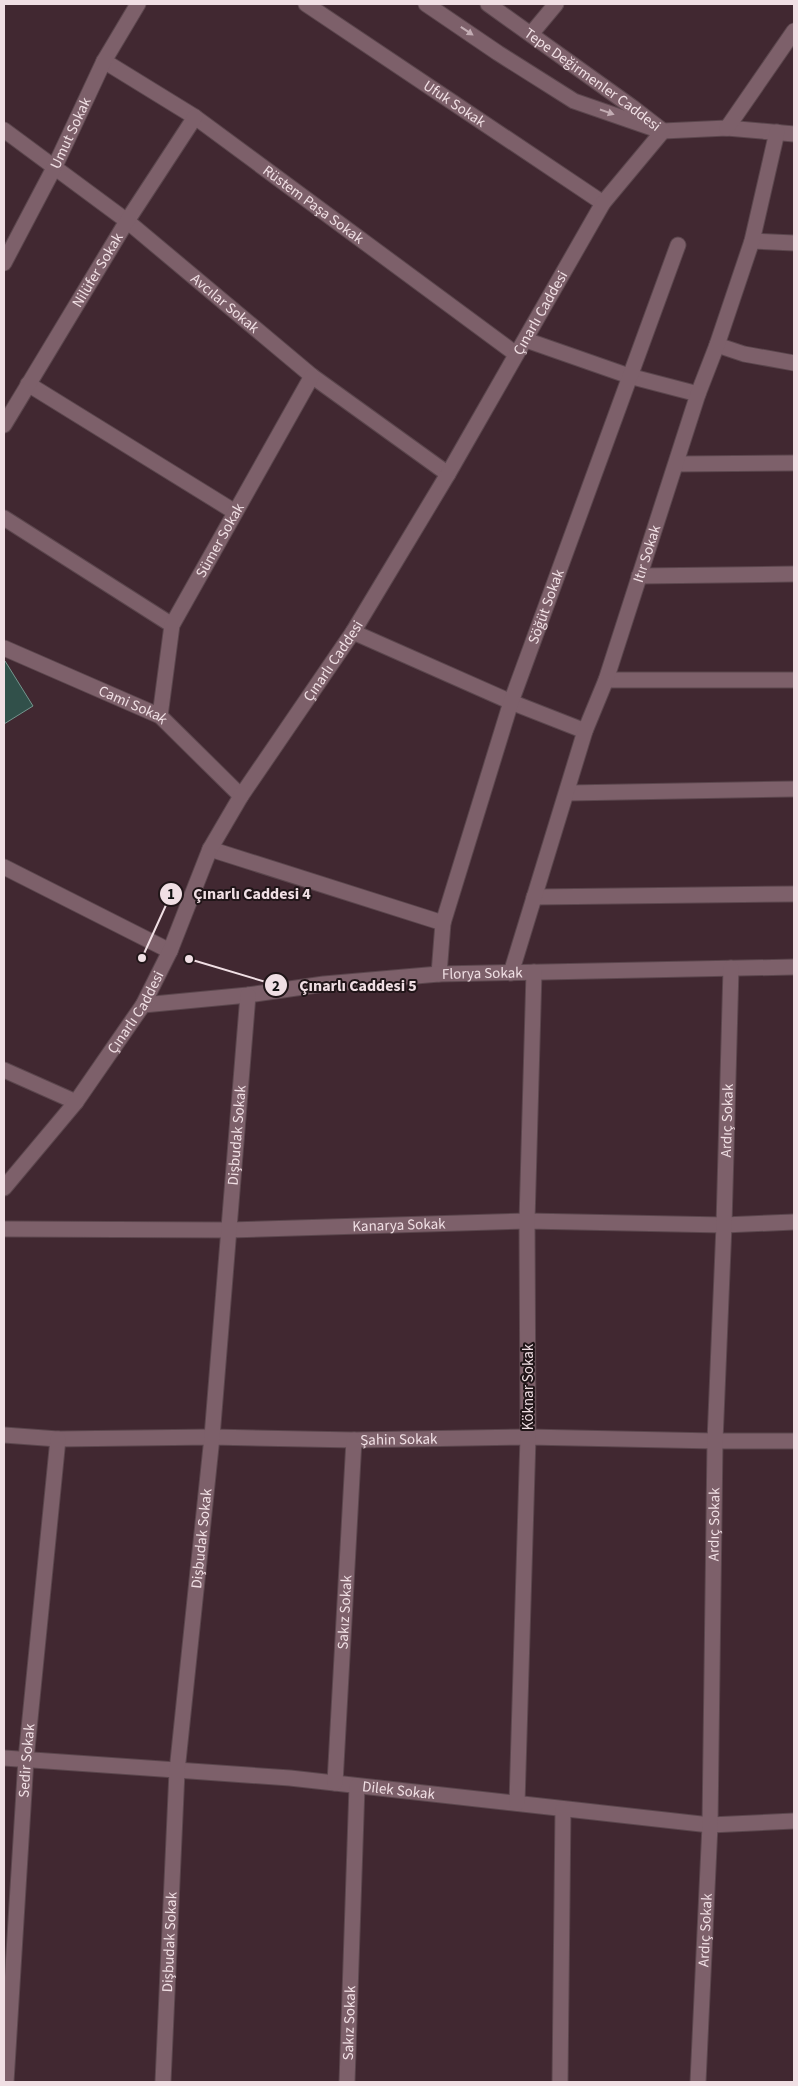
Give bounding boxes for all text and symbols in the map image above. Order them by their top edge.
street label: Tepe Değirmenler Caddesi [520,23,665,137]
one-way arrow [460,26,473,36]
street label: Ufuk Sokak [419,76,490,133]
street label: Umut Sokak [45,93,97,172]
one-way arrow [600,108,615,116]
street label: Rüstem Paşa Sokak [258,160,369,250]
street label: Nilüfer Sokak [67,228,129,312]
street label: Çınarlı Caddesi [508,267,573,359]
street label: Avcılar Sokak [186,269,264,339]
street label: Sümer Sokak [191,499,250,582]
street label: Itır Sokak [628,522,666,585]
street label: Söğüt Sokak [523,566,570,647]
street label: Çınarlı Caddesi [298,617,369,706]
street label: Cami Sokak [95,680,173,730]
callout: Çınarlı Caddesi 4 [158,878,321,909]
text: Çınarlı Caddesi 4 [193,883,311,905]
text: 1 [167,884,175,905]
street label: Florya Sokak [442,962,523,985]
street label: Çınarlı Caddesi [102,967,169,1058]
callout: Çınarlı Caddesi 5 [264,970,426,1001]
text: Çınarlı Caddesi 5 [299,975,417,997]
text: 2 [272,976,280,997]
street label: Ardıç Sokak [716,1083,739,1158]
street label: Dişbudak Sokak [223,1084,252,1186]
street label: Kanarya Sokak [352,1213,446,1237]
street label: Köknar Sokak [518,1343,539,1430]
street label: Şahin Sokak [360,1429,438,1451]
street label: Dişbudak Sokak [186,1487,218,1590]
street label: Ardıç Sokak [703,1487,725,1561]
street label: Sakız Sokak [332,1574,358,1650]
street label: Sedir Sokak [14,1722,41,1798]
street label: Dilek Sokak [361,1776,437,1805]
street label: Dişbudak Sokak [157,1891,183,1993]
street label: Ardıç Sokak [693,1892,718,1967]
street label: Sakız Sokak [338,1985,361,2061]

